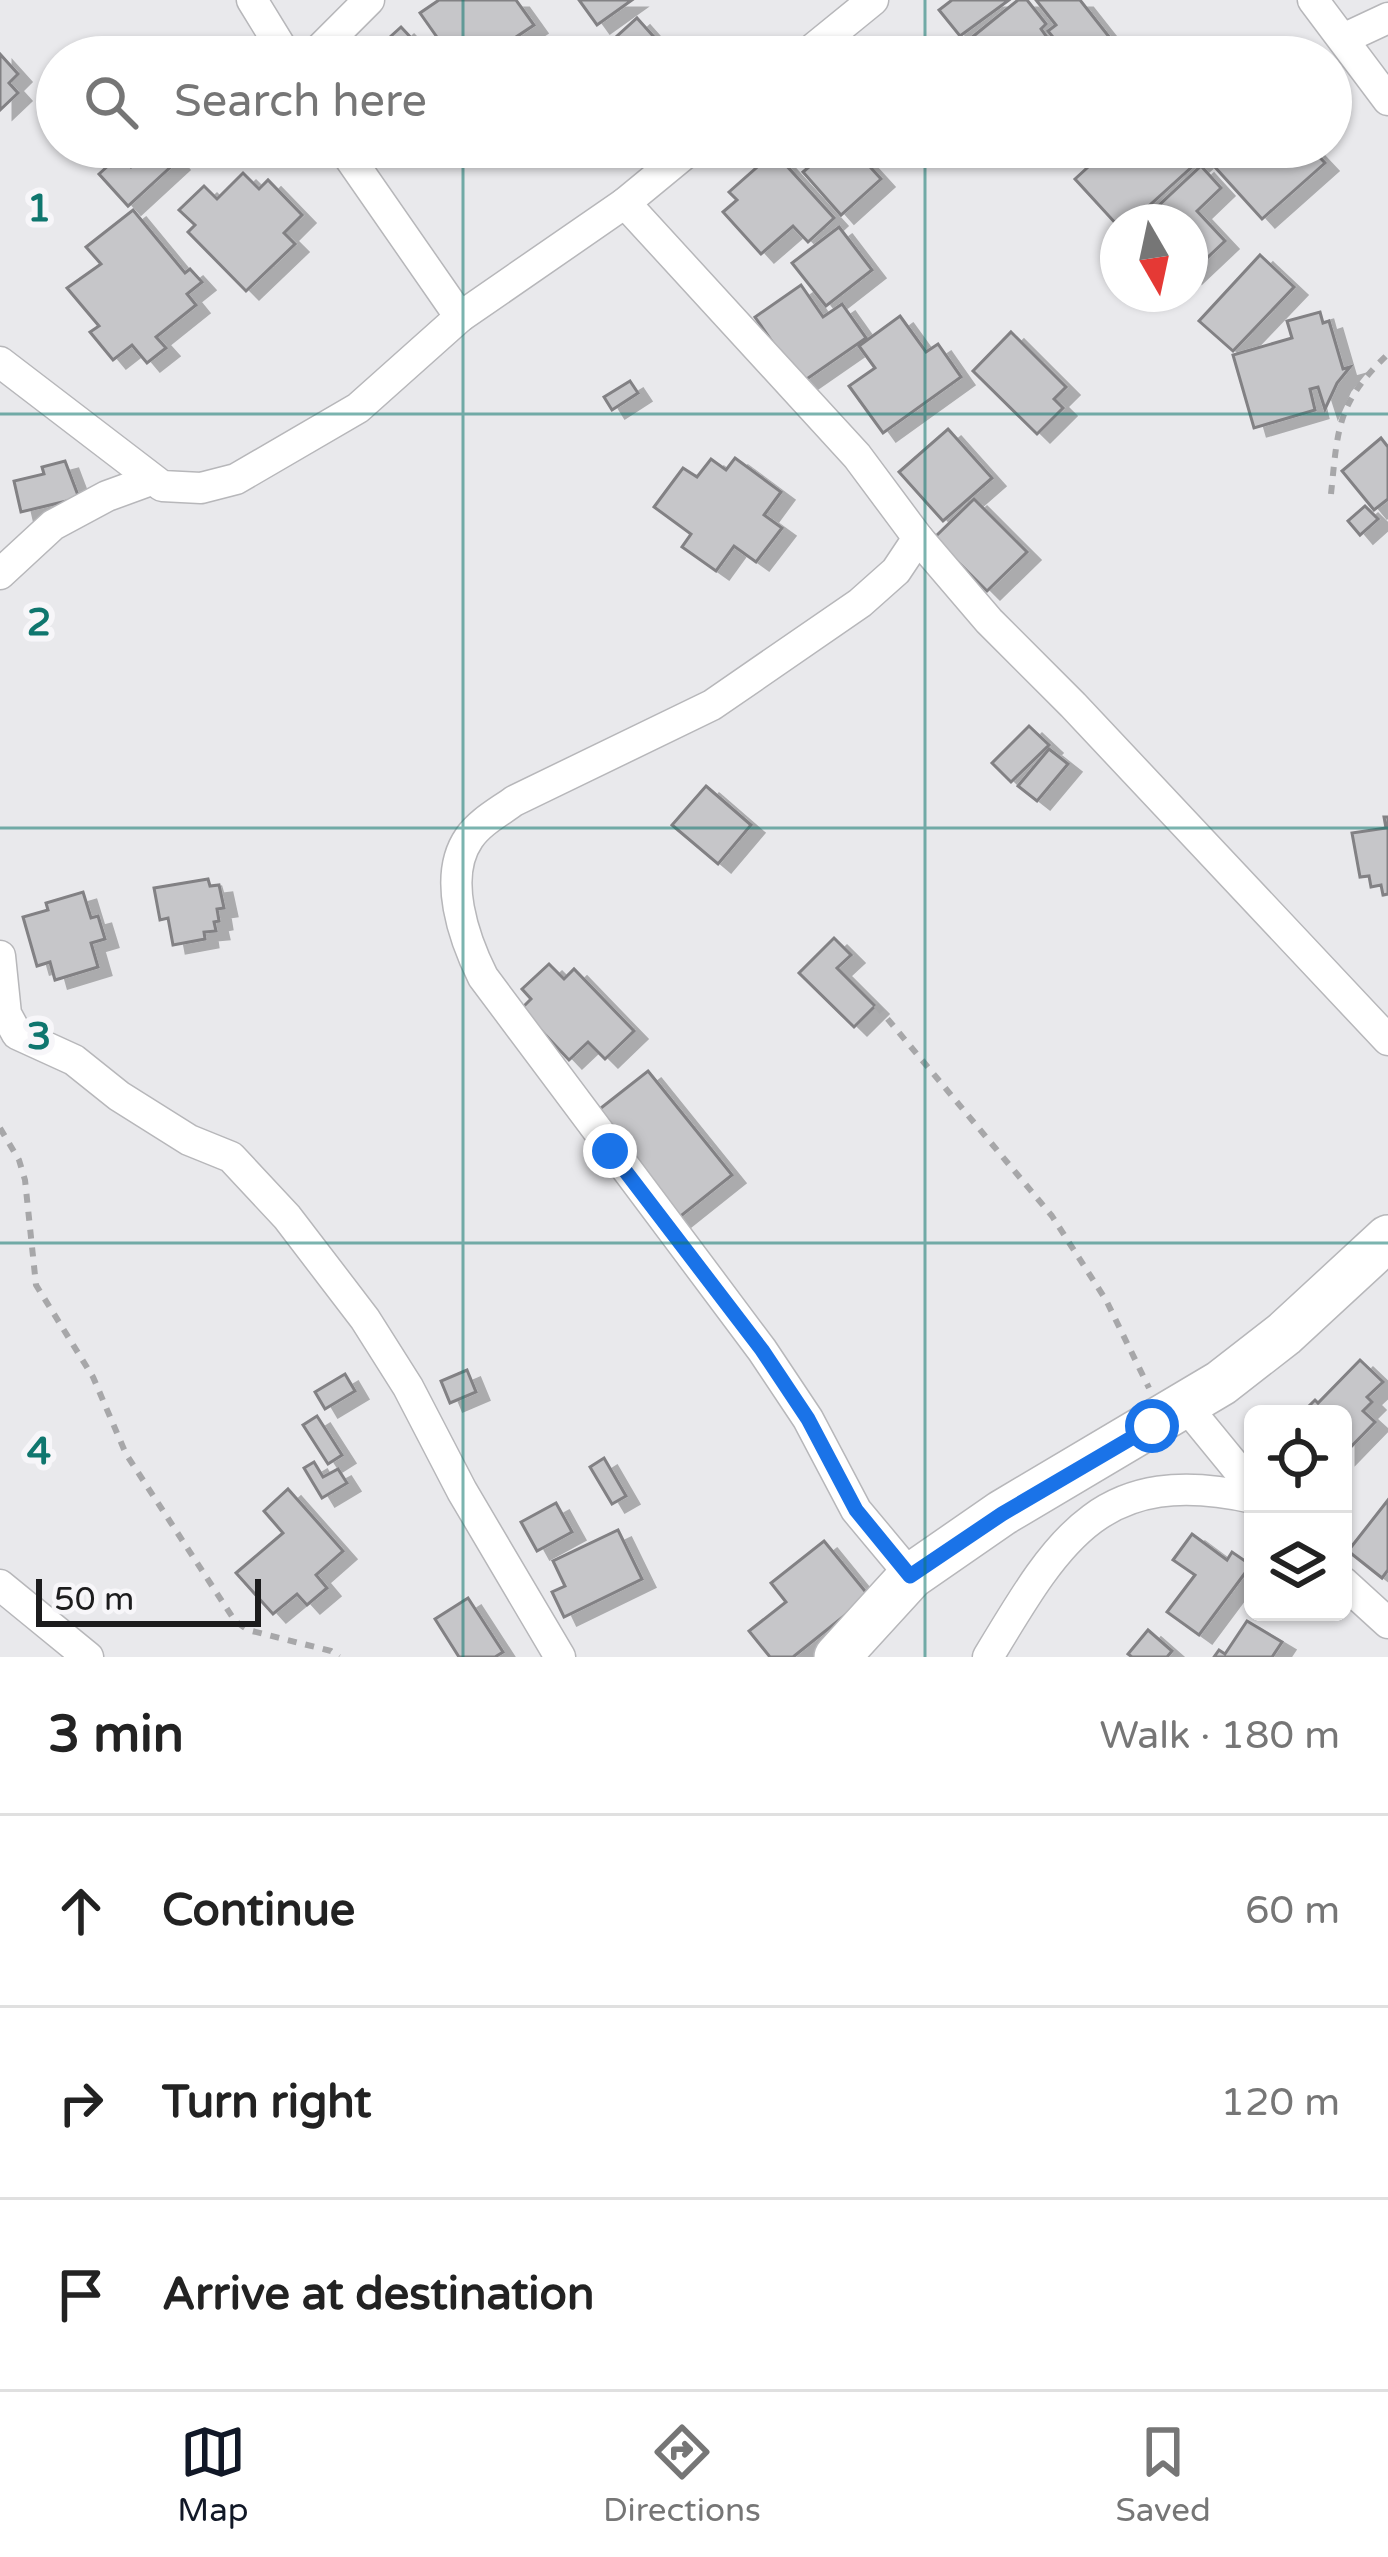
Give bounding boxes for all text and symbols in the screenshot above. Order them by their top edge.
search box [36,36,1352,168]
icon: search [78,69,144,135]
text: Search here [174,75,427,129]
text: 1 [27,185,51,232]
north arrow [1100,204,1208,312]
text: 2 [27,599,51,646]
text: 3 [27,1013,51,1060]
route end [583,1124,637,1178]
route start [1125,1399,1179,1453]
map controls [1244,1405,1352,1621]
button: locate [1244,1405,1352,1513]
text: 4 [27,1428,51,1475]
button: layers [1244,1513,1352,1621]
scale bar [36,1573,261,1626]
text: 50 m [54,1580,134,1619]
text: 3 min [48,1704,184,1766]
text: Walk · 180 m [1099,1712,1340,1759]
icon: ahead [48,1878,114,1944]
text: Continue [162,1884,355,1938]
text: 60 m [1245,1887,1340,1934]
icon: right [48,2070,114,2136]
text: Turn right [162,2076,371,2130]
text: 120 m [1221,2079,1340,2126]
icon: arrive [48,2262,114,2328]
text: Arrive at destination [162,2268,594,2322]
tab: Map [177,2419,249,2530]
tab: Directions [603,2419,761,2530]
tab: Saved [1115,2419,1211,2530]

